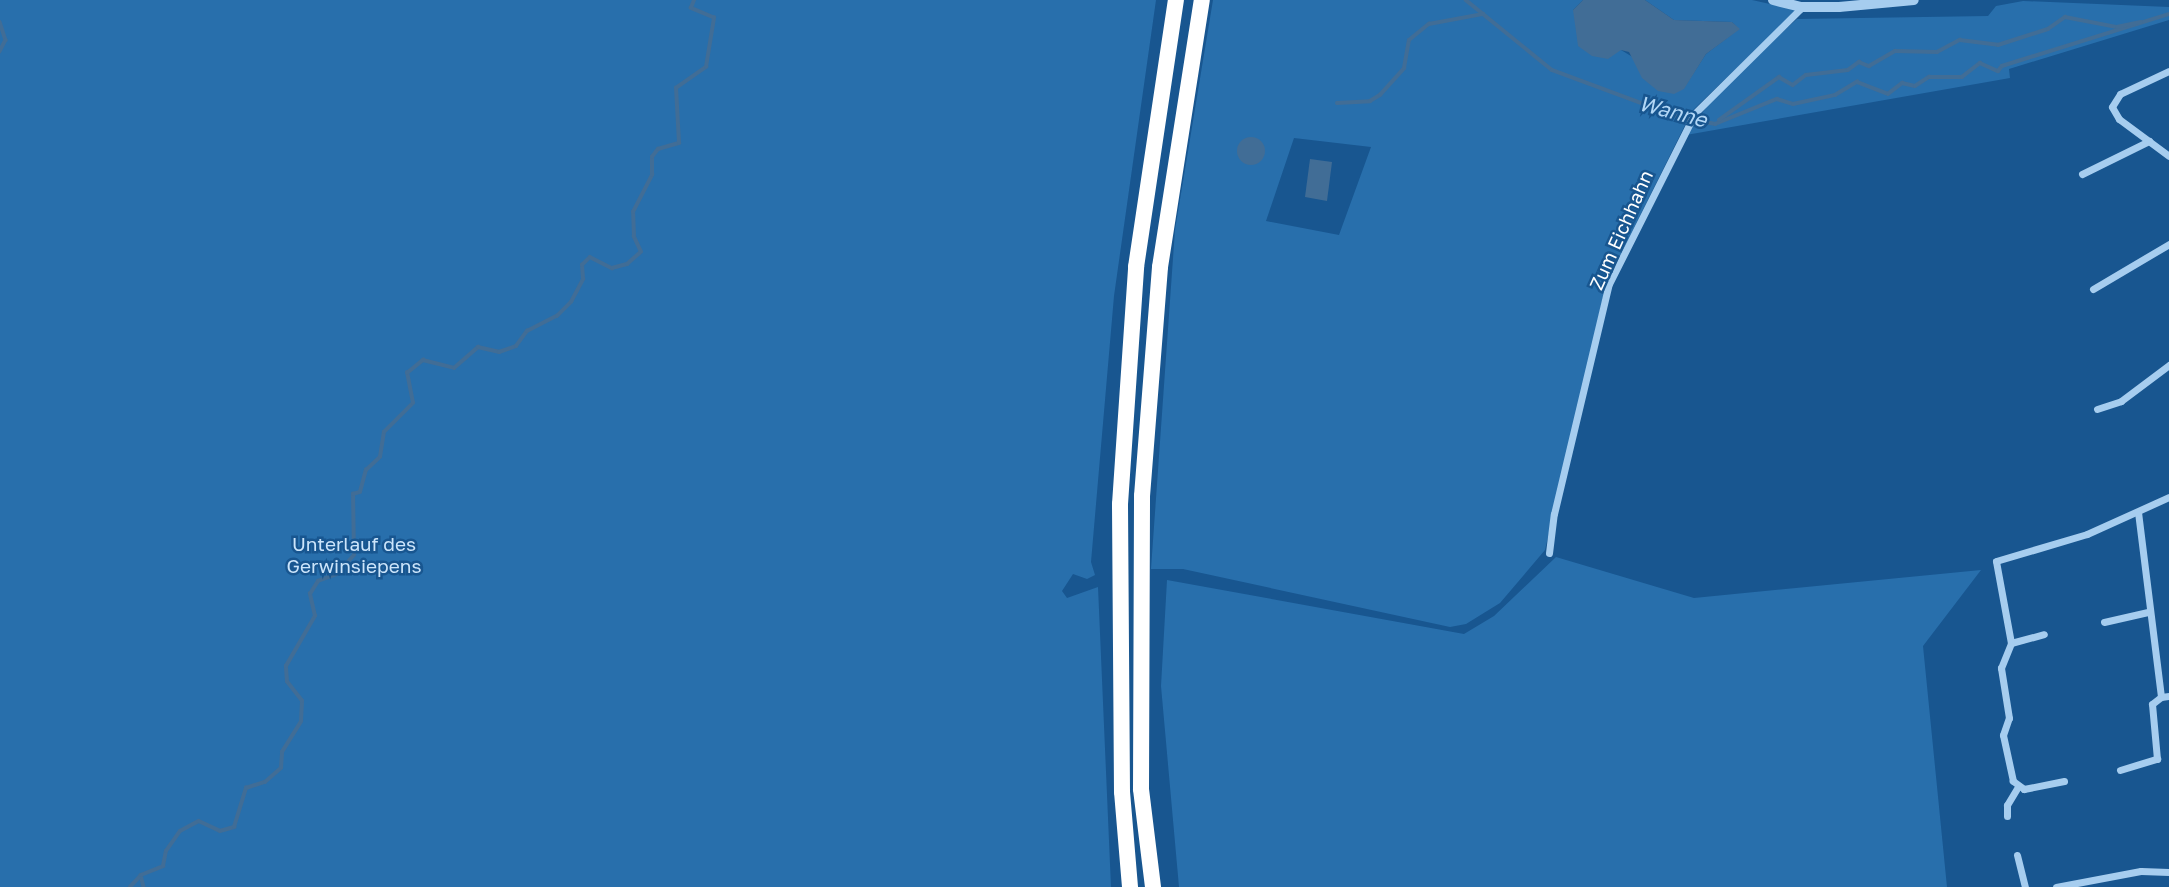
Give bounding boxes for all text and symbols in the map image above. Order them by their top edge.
water label: Wanne [1636,90,1710,132]
street label: Zum Eichhahn [1584,167,1658,293]
park label: Unterlauf des Gerwinsiepens [286,533,422,577]

